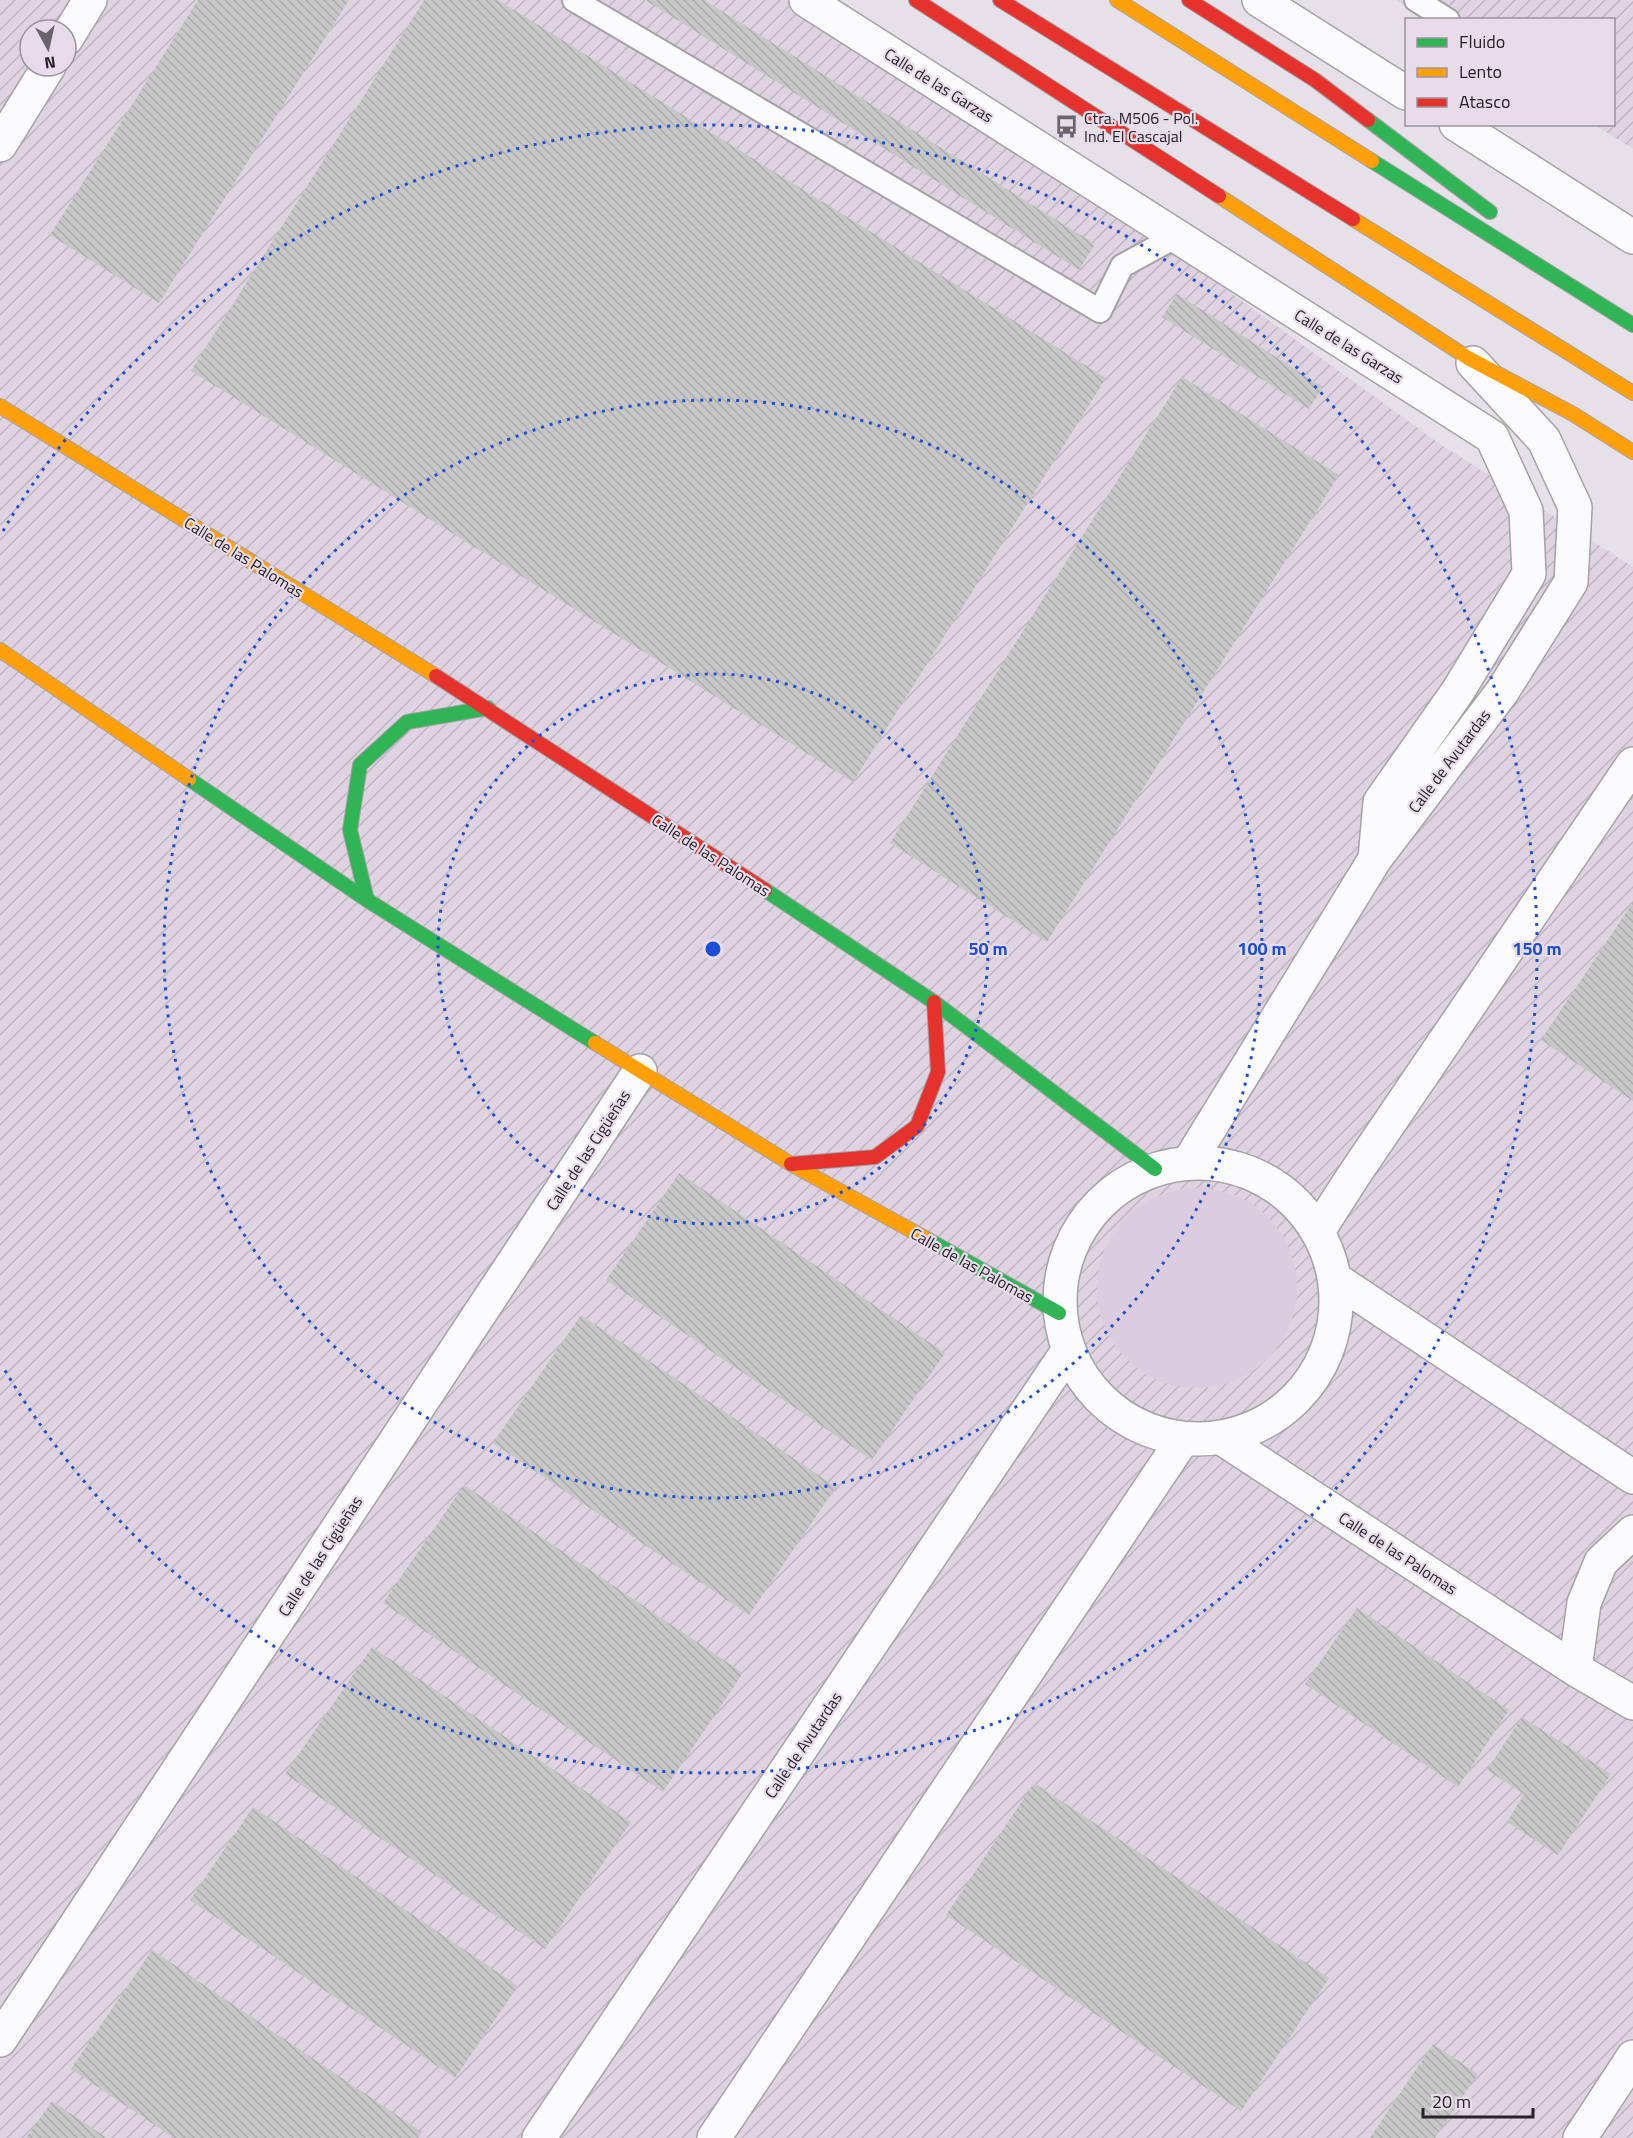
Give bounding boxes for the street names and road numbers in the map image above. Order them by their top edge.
street label: Calle de las Garzas [880,42,998,128]
street label: Calle de las Garzas [1290,303,1408,389]
street label: Calle de las Palomas [180,511,308,603]
street label: Calle de Avutardas [1402,704,1496,818]
street label: Calle de las Palomas [647,808,775,902]
street label: Calle de las Cigüeñas [540,1085,636,1215]
street label: Calle de las Palomas [906,1221,1038,1309]
street label: Calle de las Cigüeñas [272,1491,368,1621]
street label: Calle de las Palomas [1334,1506,1462,1600]
street label: Calle de Avutardas [758,1687,848,1803]

